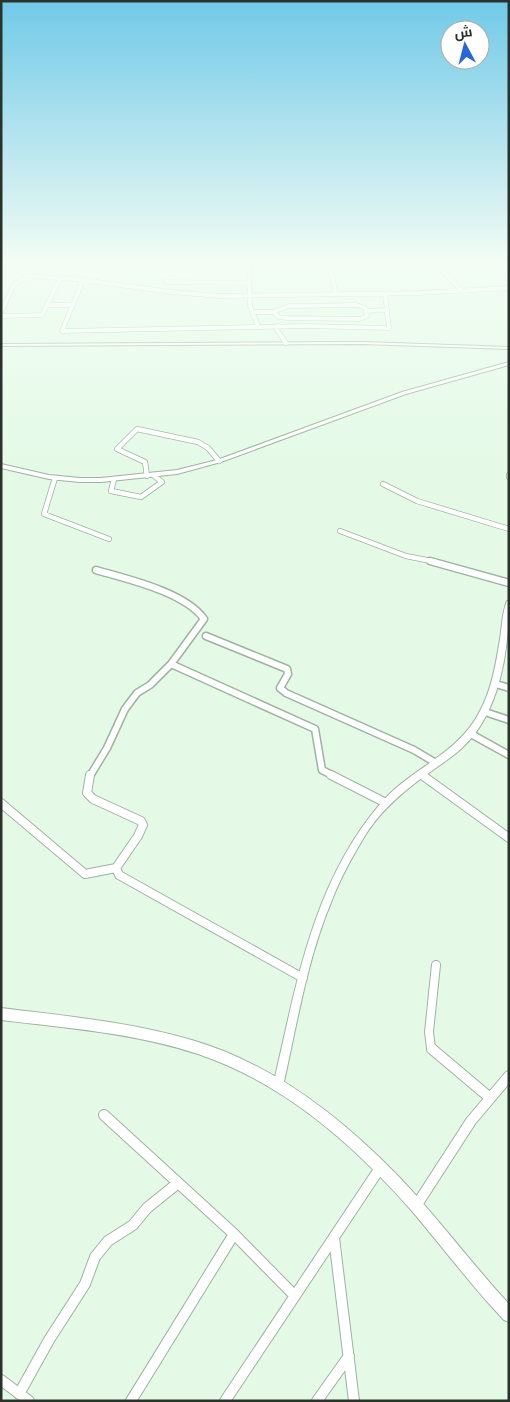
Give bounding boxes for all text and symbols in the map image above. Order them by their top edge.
north arrow [440,20,490,70]
text: ش [454,23,473,42]

